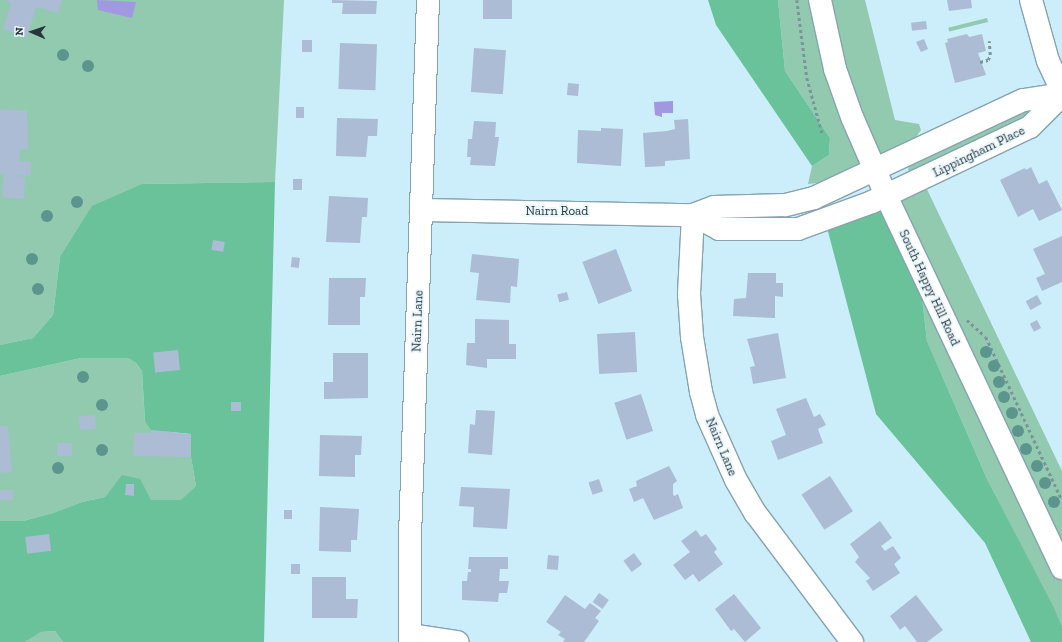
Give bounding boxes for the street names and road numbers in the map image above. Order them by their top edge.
street label: Lippingham Place [931,123,1027,181]
street label: Nairn Road [525,203,589,219]
street label: South Happy Hill Road [895,227,963,349]
street label: Nairn Lane [409,290,427,352]
street label: Nairn Lane [702,415,740,479]

